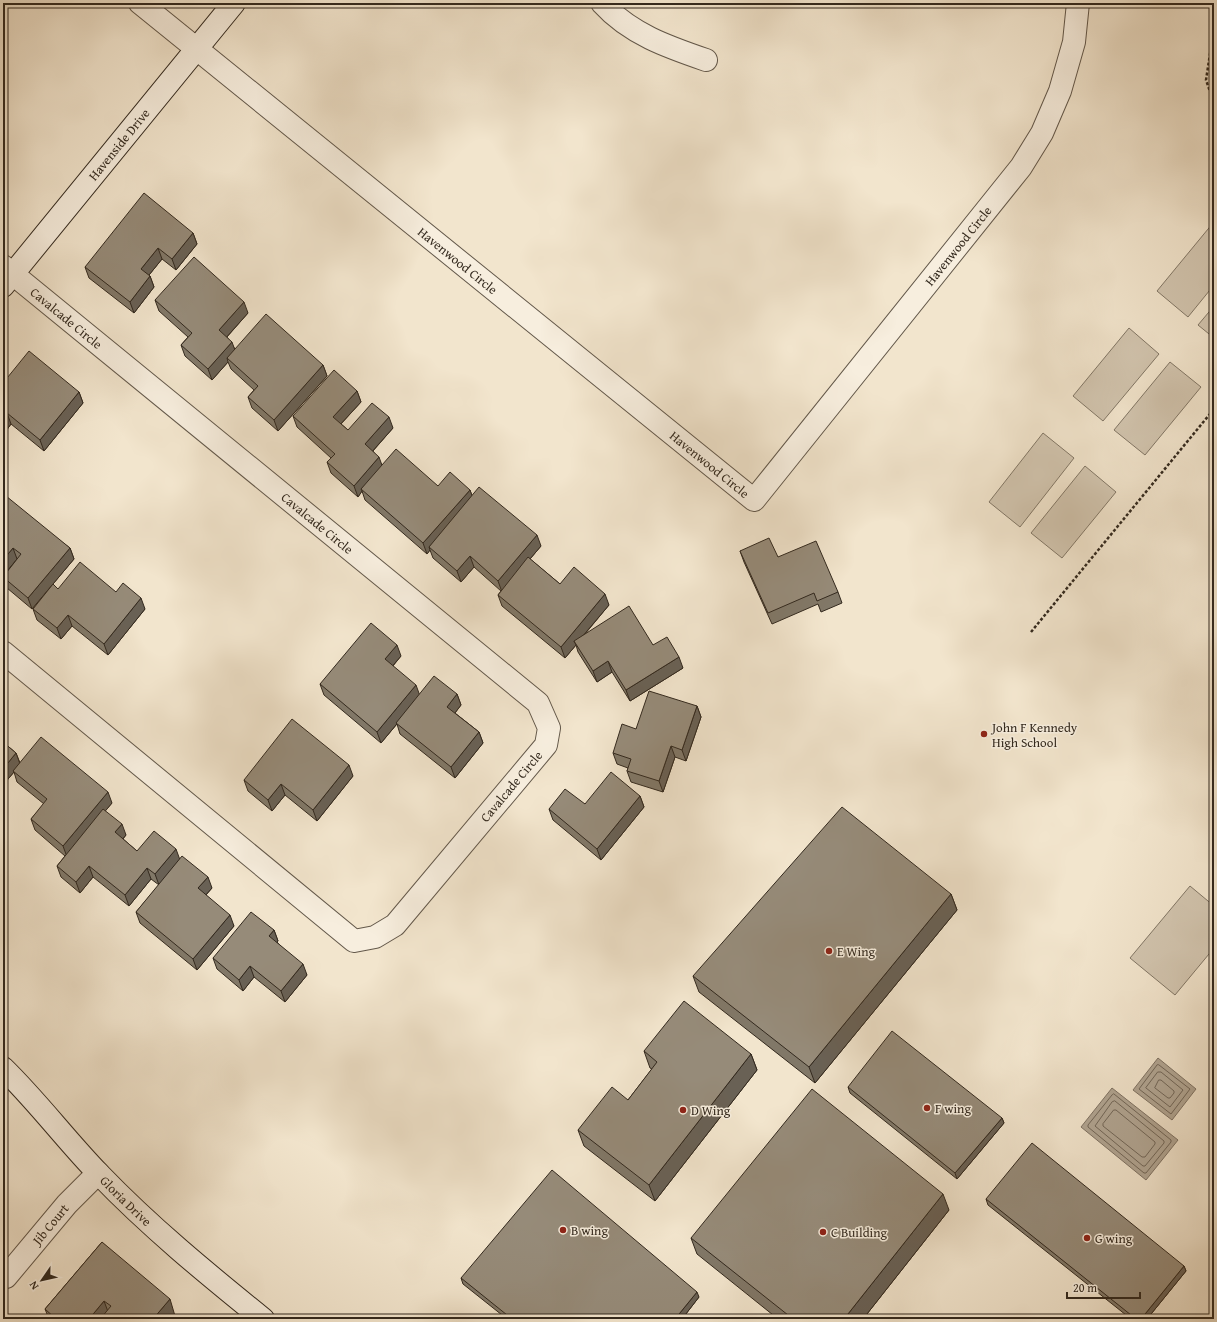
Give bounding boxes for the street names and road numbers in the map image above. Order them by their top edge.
street label: Havenside Drive [84,104,154,185]
street label: Havenwood Circle [920,202,996,290]
street label: Havenwood Circle [414,223,501,299]
street label: Cavalcade Circle [26,283,106,354]
street label: Havenwood Circle [666,426,753,503]
street label: Cavalcade Circle [277,488,357,558]
street label: Cavalcade Circle [476,746,547,826]
street label: Gloria Drive [96,1172,156,1231]
street label: Jib Court [27,1200,74,1250]

